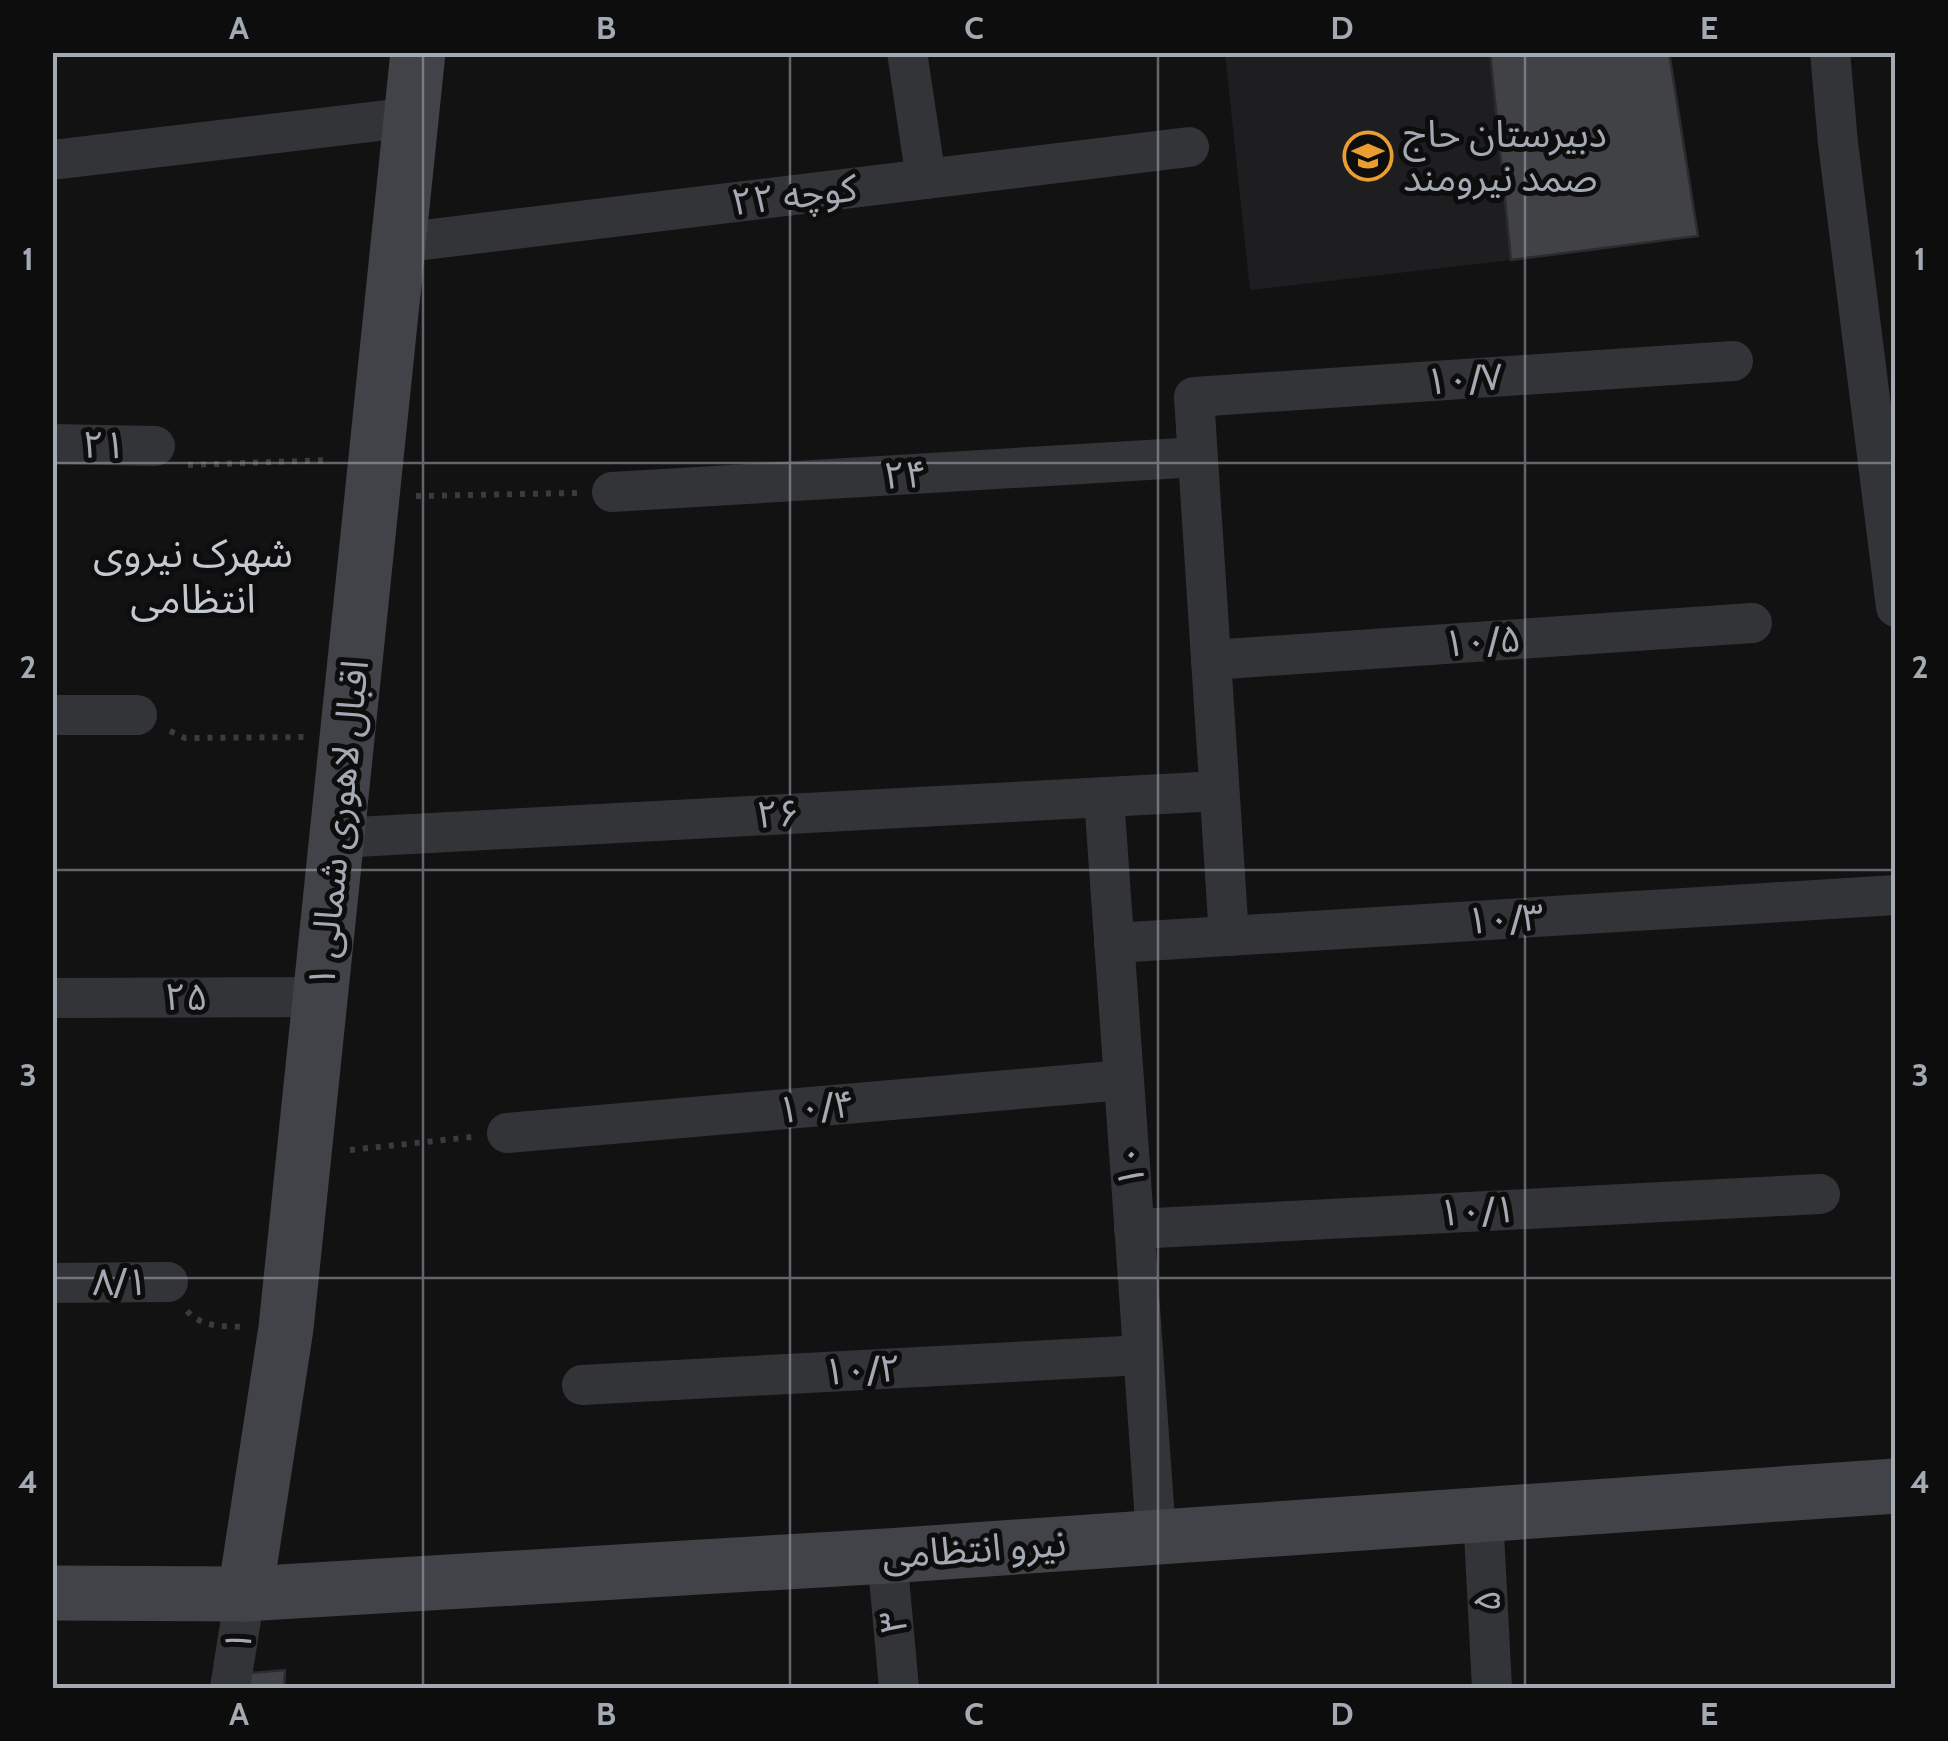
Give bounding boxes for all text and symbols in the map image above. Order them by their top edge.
text: A [229,8,249,47]
text: B [596,8,616,47]
text: C [964,8,984,47]
text: D [1330,8,1354,47]
text: E [1700,8,1718,47]
place label: دبیرستان حاج صمد نیرومند [1403,110,1607,201]
school or university icon: دبیرستان حاج صمد نیرومند [1342,130,1394,182]
street label: کوچه ۲۲ [728,163,861,227]
text: 1 [22,239,34,278]
text: 1 [1914,239,1926,278]
street label: ۱۰/۷ [1424,352,1505,405]
street label: ۲۱ [82,421,126,468]
street label: ۲۴ [882,450,928,499]
district label: شهرک نیروی انتظامی [93,528,293,623]
street label: ۱۰/۵ [1442,614,1522,667]
text: 2 [20,647,36,686]
text: 2 [1912,647,1928,686]
street label: اقبال لاهوری شمالی ۱ [297,658,378,990]
street label: ۲۶ [755,789,801,838]
street label: ۱۰/۳ [1465,893,1545,944]
street label: ۲۵ [164,973,208,1020]
text: 3 [19,1055,37,1094]
text: 3 [1911,1055,1929,1094]
street label: ۱۰/۴ [775,1080,857,1133]
street label: ۱۰ [1105,1143,1154,1189]
street label: ۱۰/۱ [1437,1185,1517,1236]
street label: ۸/۱ [92,1258,148,1305]
street label: ۱۰/۲ [822,1344,902,1395]
text: 4 [18,1462,38,1501]
text: 4 [1910,1462,1930,1501]
street label: نیرو انتظامی [880,1519,1068,1578]
street label: ۵ [1462,1589,1511,1613]
street label: ۳ [868,1609,917,1635]
street label: ۱ [213,1627,262,1655]
text: A [229,1694,249,1733]
text: B [596,1694,616,1733]
text: C [964,1694,984,1733]
text: D [1330,1694,1354,1733]
text: E [1700,1694,1718,1733]

